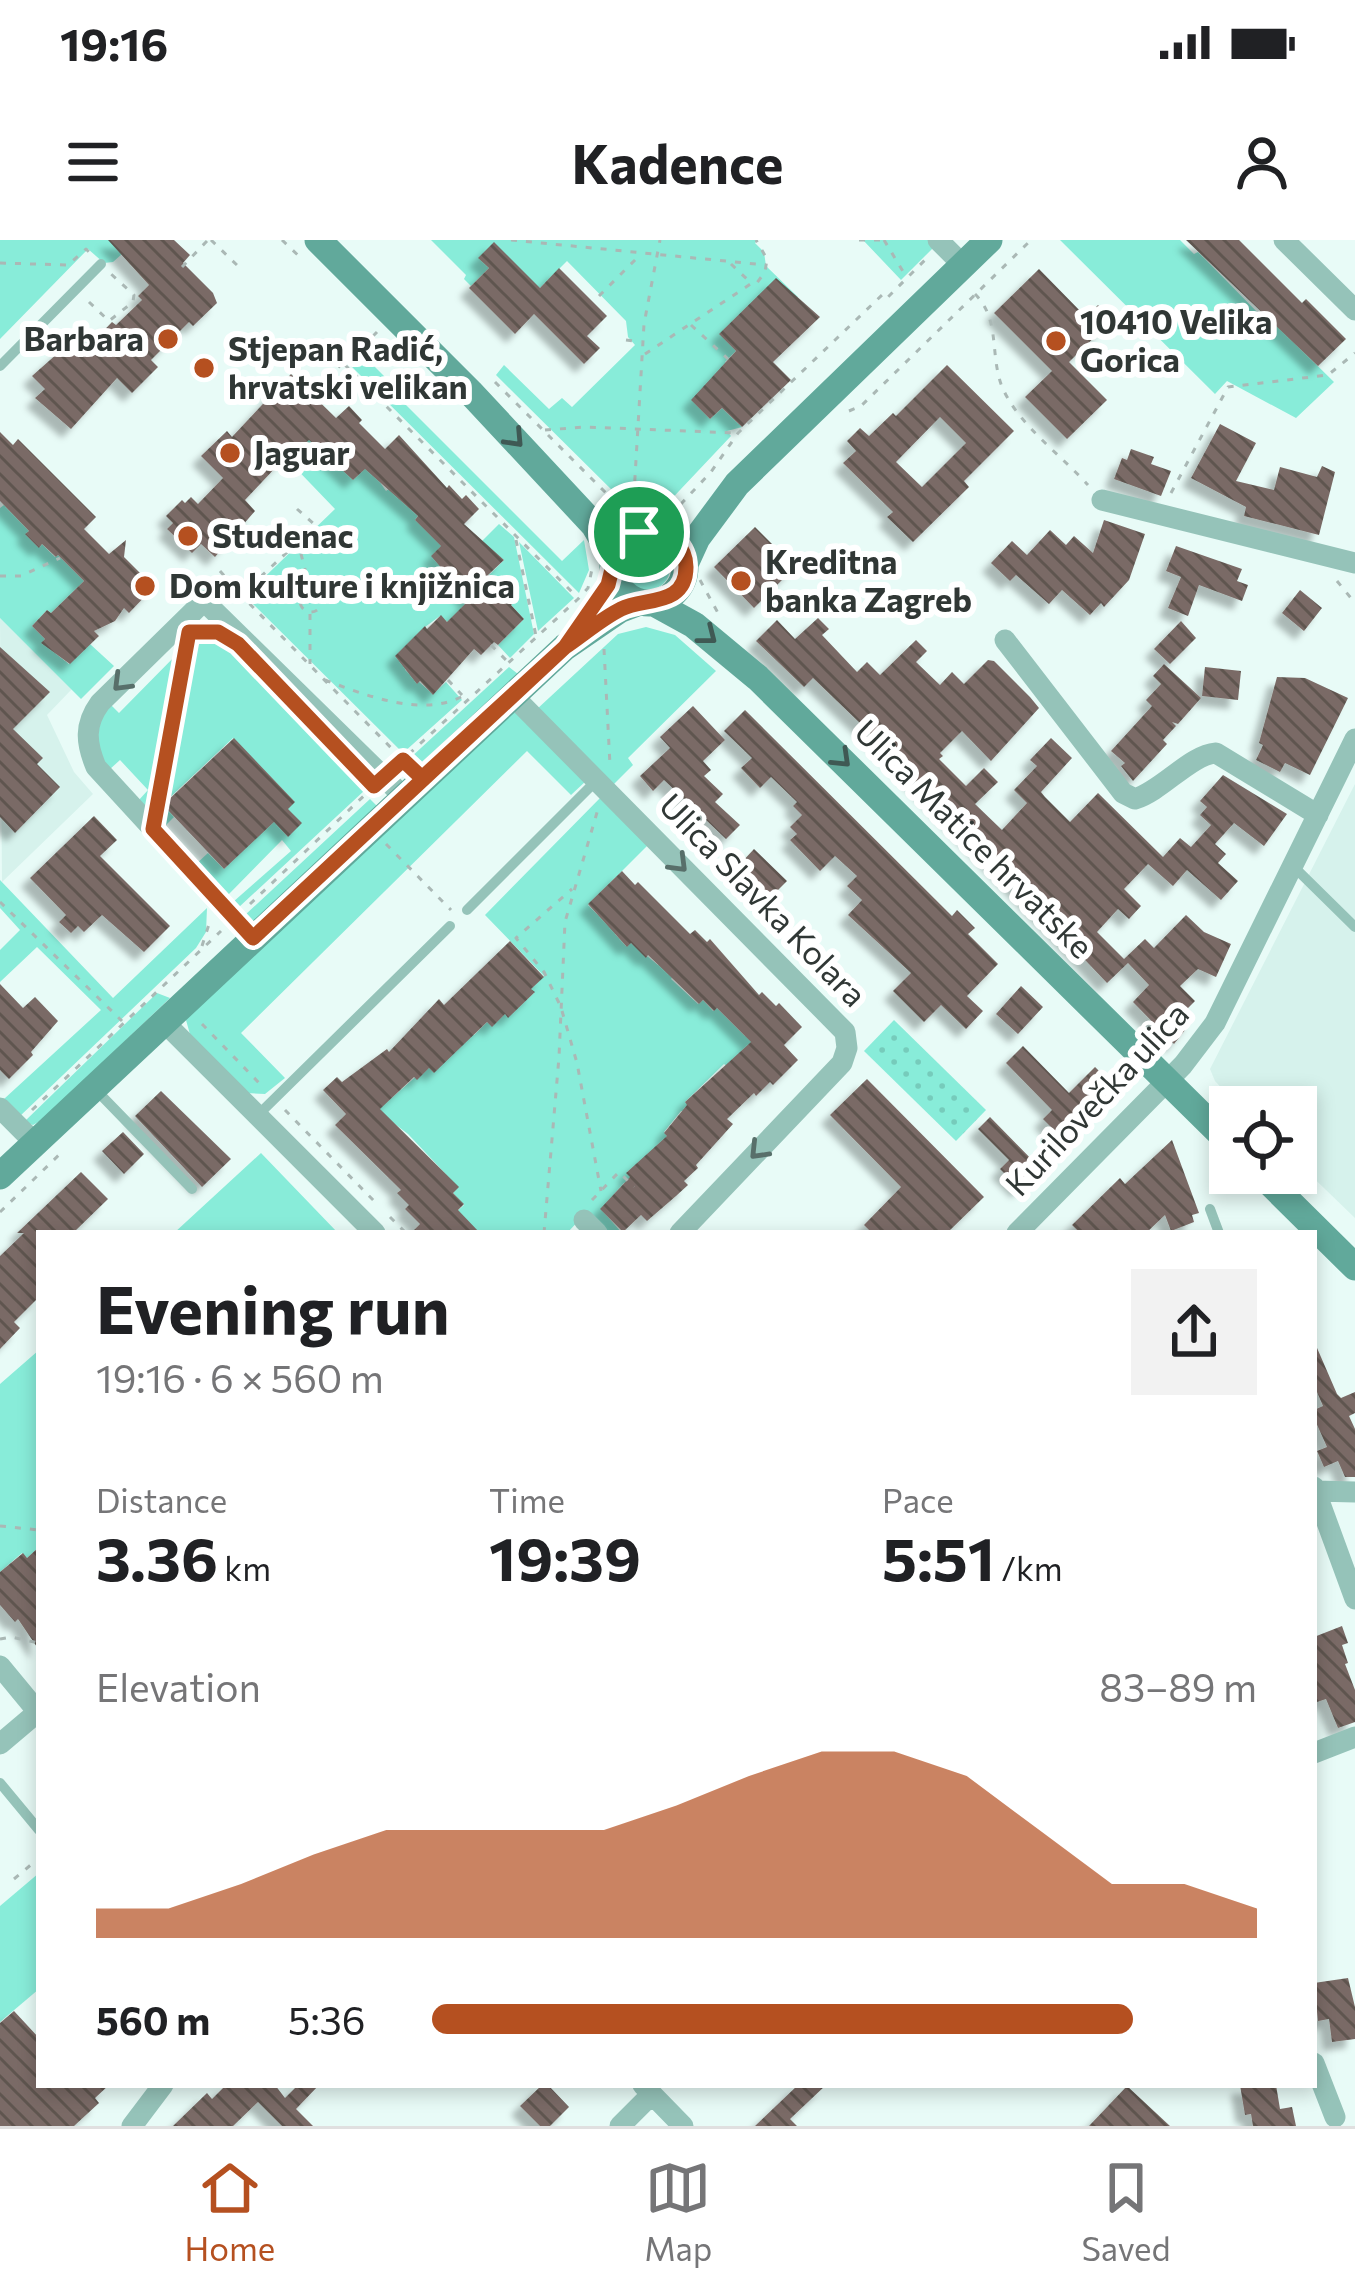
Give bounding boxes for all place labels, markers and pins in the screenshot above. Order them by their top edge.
place label: 10410 Velika Gorica [1080,300,1272,379]
place label: Barbara [24,317,144,358]
marker: Barbara [155,326,181,352]
place label: Stjepan Radić, hrvatski velikan [228,327,468,406]
marker: 10410 Velika Gorica [1043,328,1069,354]
marker: Stjepan Radić, hrvatski velikan [191,355,217,381]
place label: Jaguar [254,431,350,472]
marker: Jaguar [217,440,243,466]
pin [588,481,690,583]
place label: Studenac [212,514,353,555]
marker: Studenac [175,523,201,549]
place label: Kreditna banka Zagreb [765,540,972,619]
place label: Dom kulture i knjižnica [169,564,515,605]
marker: Kreditna banka Zagreb [728,568,754,594]
marker: Dom kulture i knjižnica [132,573,158,599]

